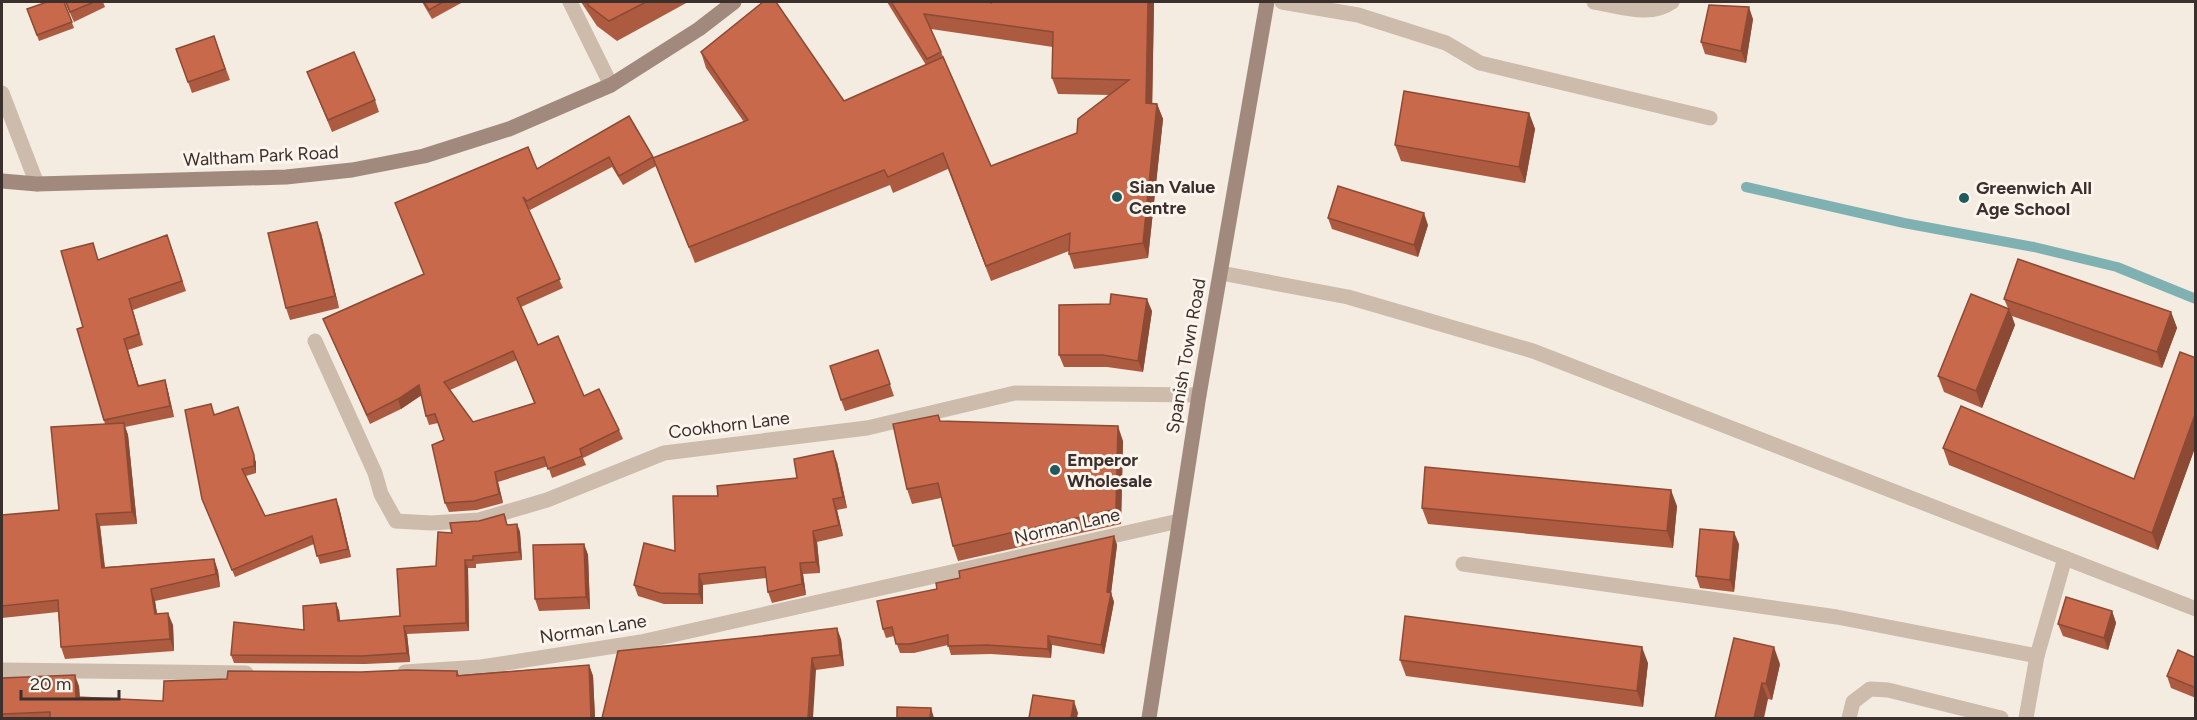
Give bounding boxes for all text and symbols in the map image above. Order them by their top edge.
street label: Waltham Park Road [183,141,339,171]
place label: Sian Value Centre [1129,176,1215,219]
place label: Greenwich All Age School [1976,177,2092,220]
marker: Sian Value Centre [1110,190,1124,204]
marker: Greenwich All Age School [1957,191,1971,205]
street label: Spanish Town Road [1162,277,1210,435]
street label: Cookhorn Lane [667,407,791,443]
place label: Emperor Wholesale [1067,449,1152,492]
marker: Emperor Wholesale [1048,463,1062,477]
street label: Norman Lane [1012,503,1122,549]
street label: Norman Lane [538,610,648,648]
scale bar [21,663,118,701]
text: 20 m [30,673,71,695]

